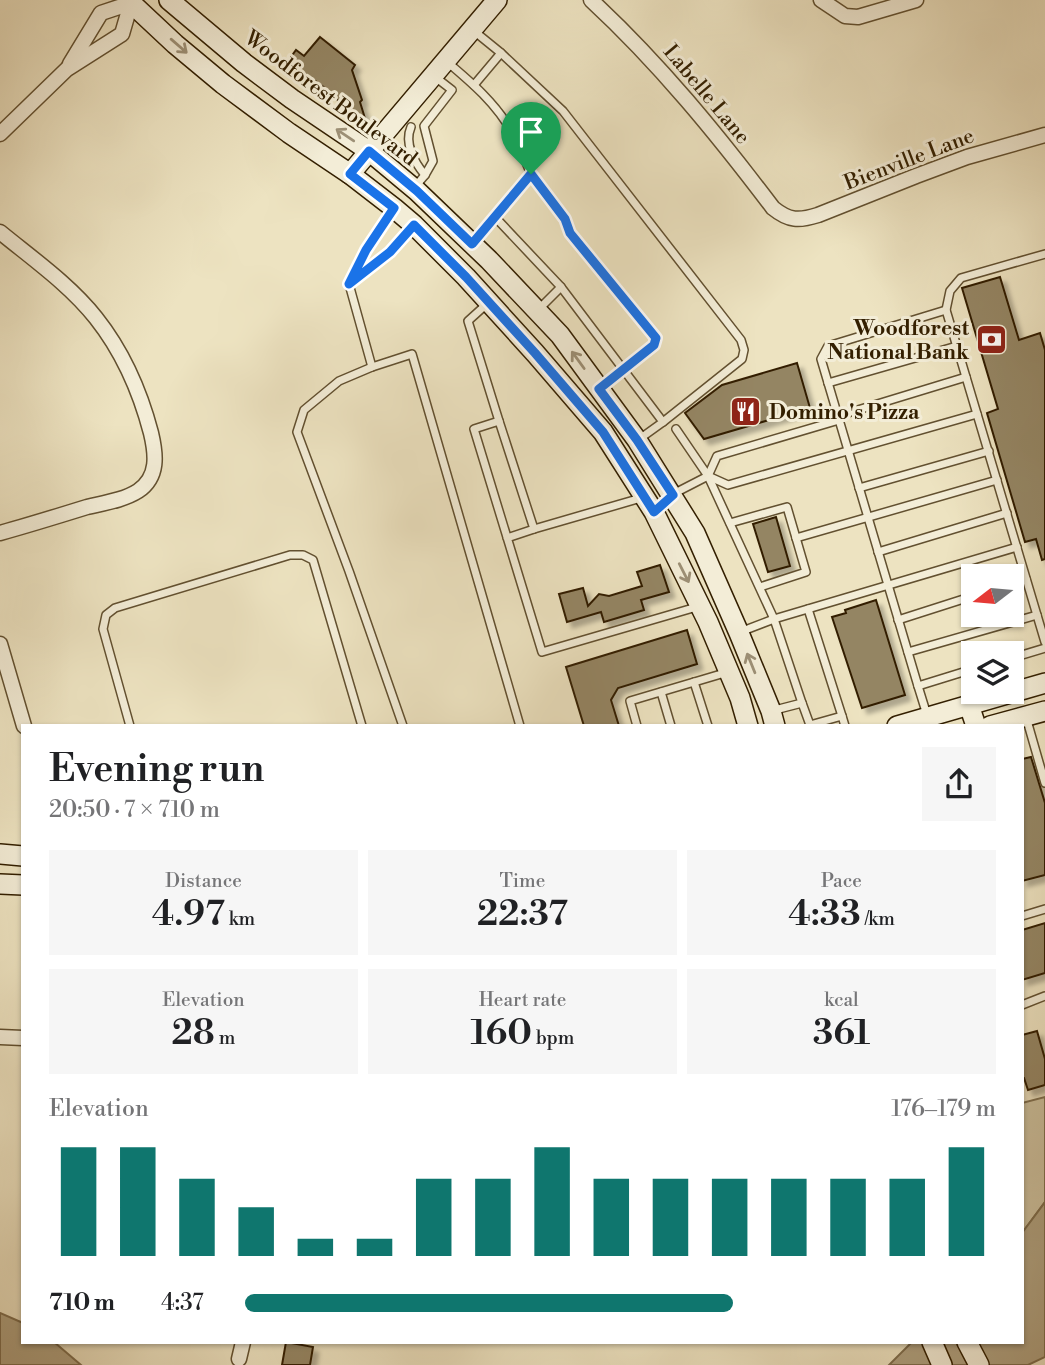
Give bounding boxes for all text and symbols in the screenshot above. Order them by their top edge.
street label: Woodforest Boulevard [238,25,422,172]
one-way arrow [169,38,187,54]
street label: Labelle Lane [657,40,755,150]
pin [501,102,561,174]
icon: arrive [512,113,550,151]
street label: Bienville Lane [840,123,978,197]
one-way arrow [336,128,355,142]
place label: Woodforest National Bank [827,316,970,366]
bank icon: Woodforest National Bank [975,323,1009,357]
one-way arrow [571,351,585,370]
restaurant icon: Domino's Pizza [729,395,763,429]
place label: Domino's Pizza [769,400,920,426]
one-way arrow [677,562,691,583]
north arrow [961,564,1024,626]
map controls [961,564,1024,704]
button: layers [961,641,1024,704]
one-way arrow [744,652,757,674]
text: Evening run [49,746,264,793]
button: share [922,747,996,821]
text: 20:50 · 7 × 710 m [49,796,220,824]
text: Distance [165,869,242,893]
text: Time [500,869,545,893]
text: Pace [821,869,862,893]
text: 4.97 [152,893,225,936]
text: 22:37 [477,893,568,936]
text: 4:33 [788,893,861,936]
text: km [225,907,255,931]
text: /km [861,907,895,931]
text: Elevation [162,988,245,1012]
text: Heart rate [479,988,566,1012]
text: kcal [824,988,859,1012]
text: 28 [172,1012,215,1055]
text: 160 [471,1012,532,1055]
text: 361 [813,1012,870,1055]
text: m [215,1026,235,1050]
text: bpm [532,1026,574,1050]
text: Elevation [49,1095,149,1123]
text: 176–179 m [891,1095,996,1123]
text: 710 m [49,1289,115,1317]
text: 4:37 [161,1289,204,1317]

